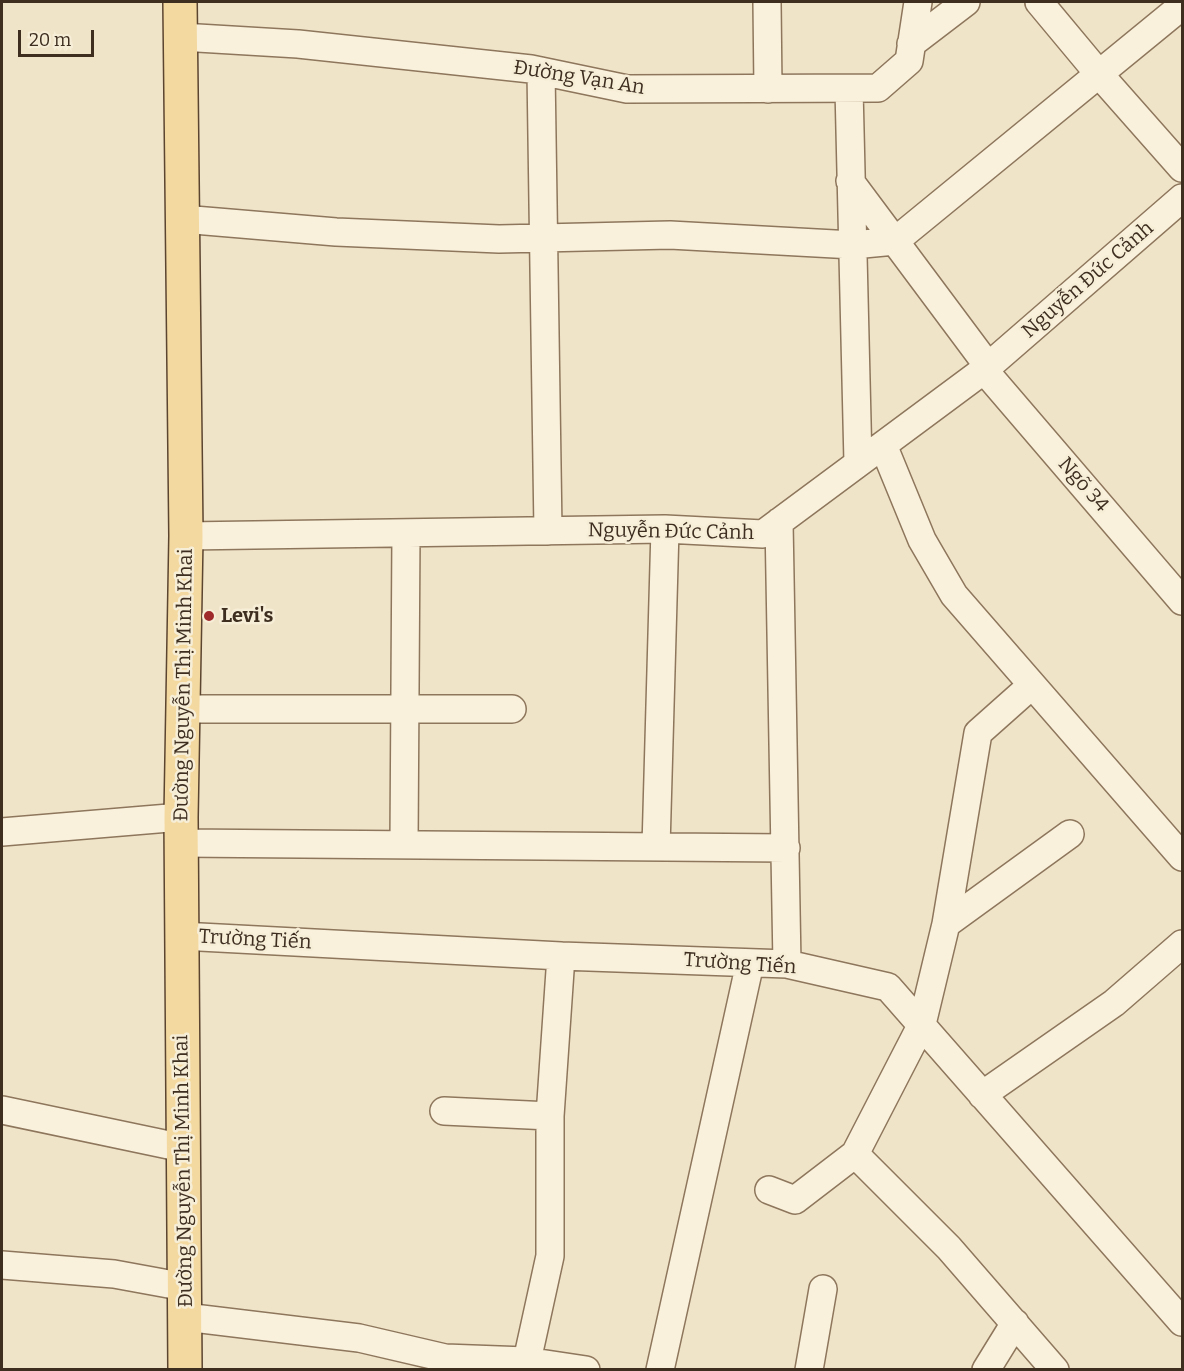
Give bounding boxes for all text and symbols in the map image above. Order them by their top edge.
scale bar [21,18,98,56]
text: 20 m [29,29,71,51]
street label: Đường Vạn An [512,56,646,100]
street label: Nguyễn Đức Cảnh [1017,216,1159,344]
street label: Ngõ 34 [1053,453,1113,517]
street label: Nguyễn Đức Cảnh [588,519,754,545]
street label: Đường Nguyễn Thị Minh Khai [170,548,198,822]
place label: Levi's [221,604,273,628]
marker: Levi's [202,609,216,623]
street label: Trường Tiến [198,925,312,955]
street label: Trường Tiến [683,948,797,980]
street label: Đường Nguyễn Thị Minh Khai [170,1034,198,1308]

